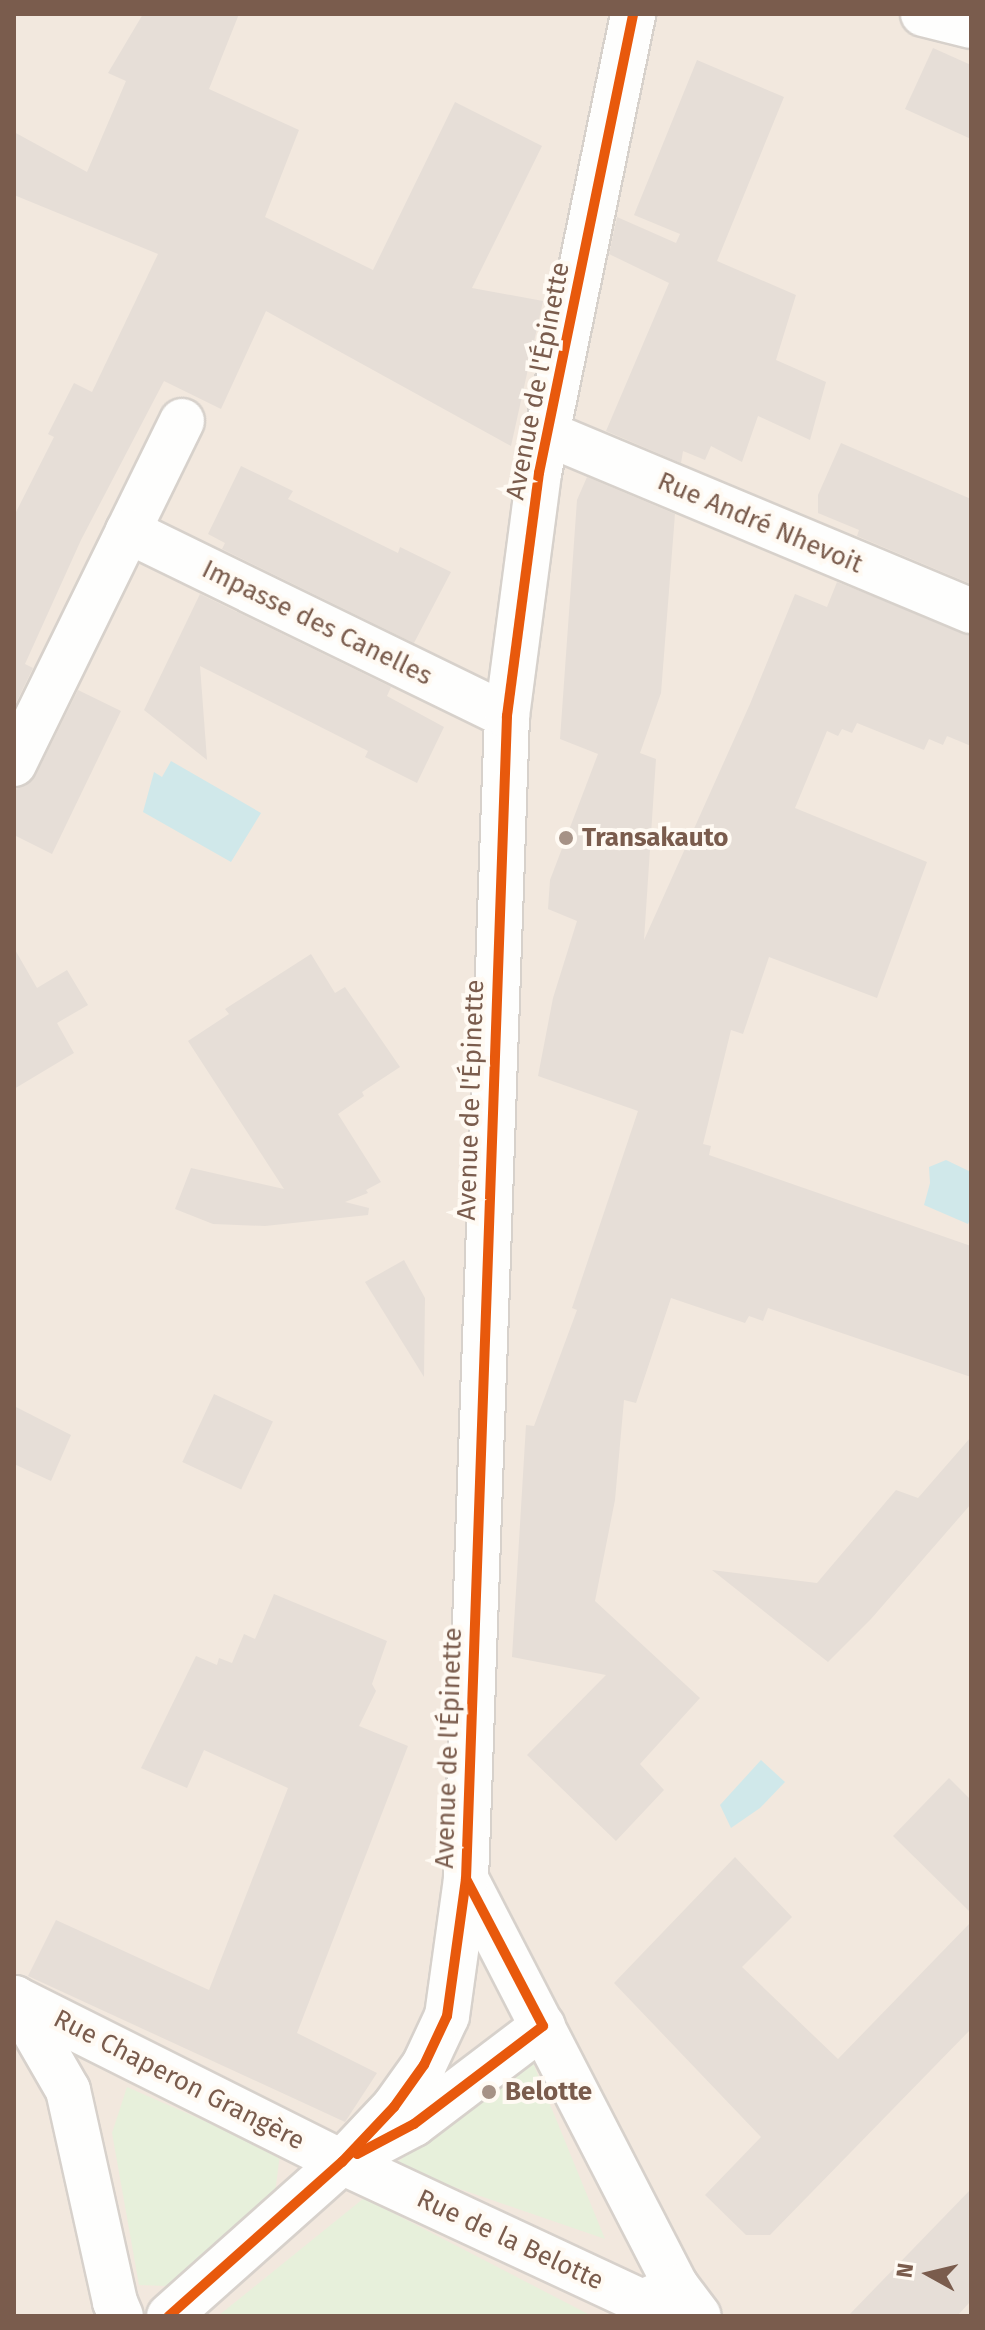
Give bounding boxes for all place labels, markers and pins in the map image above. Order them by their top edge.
place label: Transakauto [582,822,728,854]
marker: Transakauto [557,829,575,847]
place label: Belotte [505,2076,592,2108]
marker: Belotte [480,2083,498,2101]

